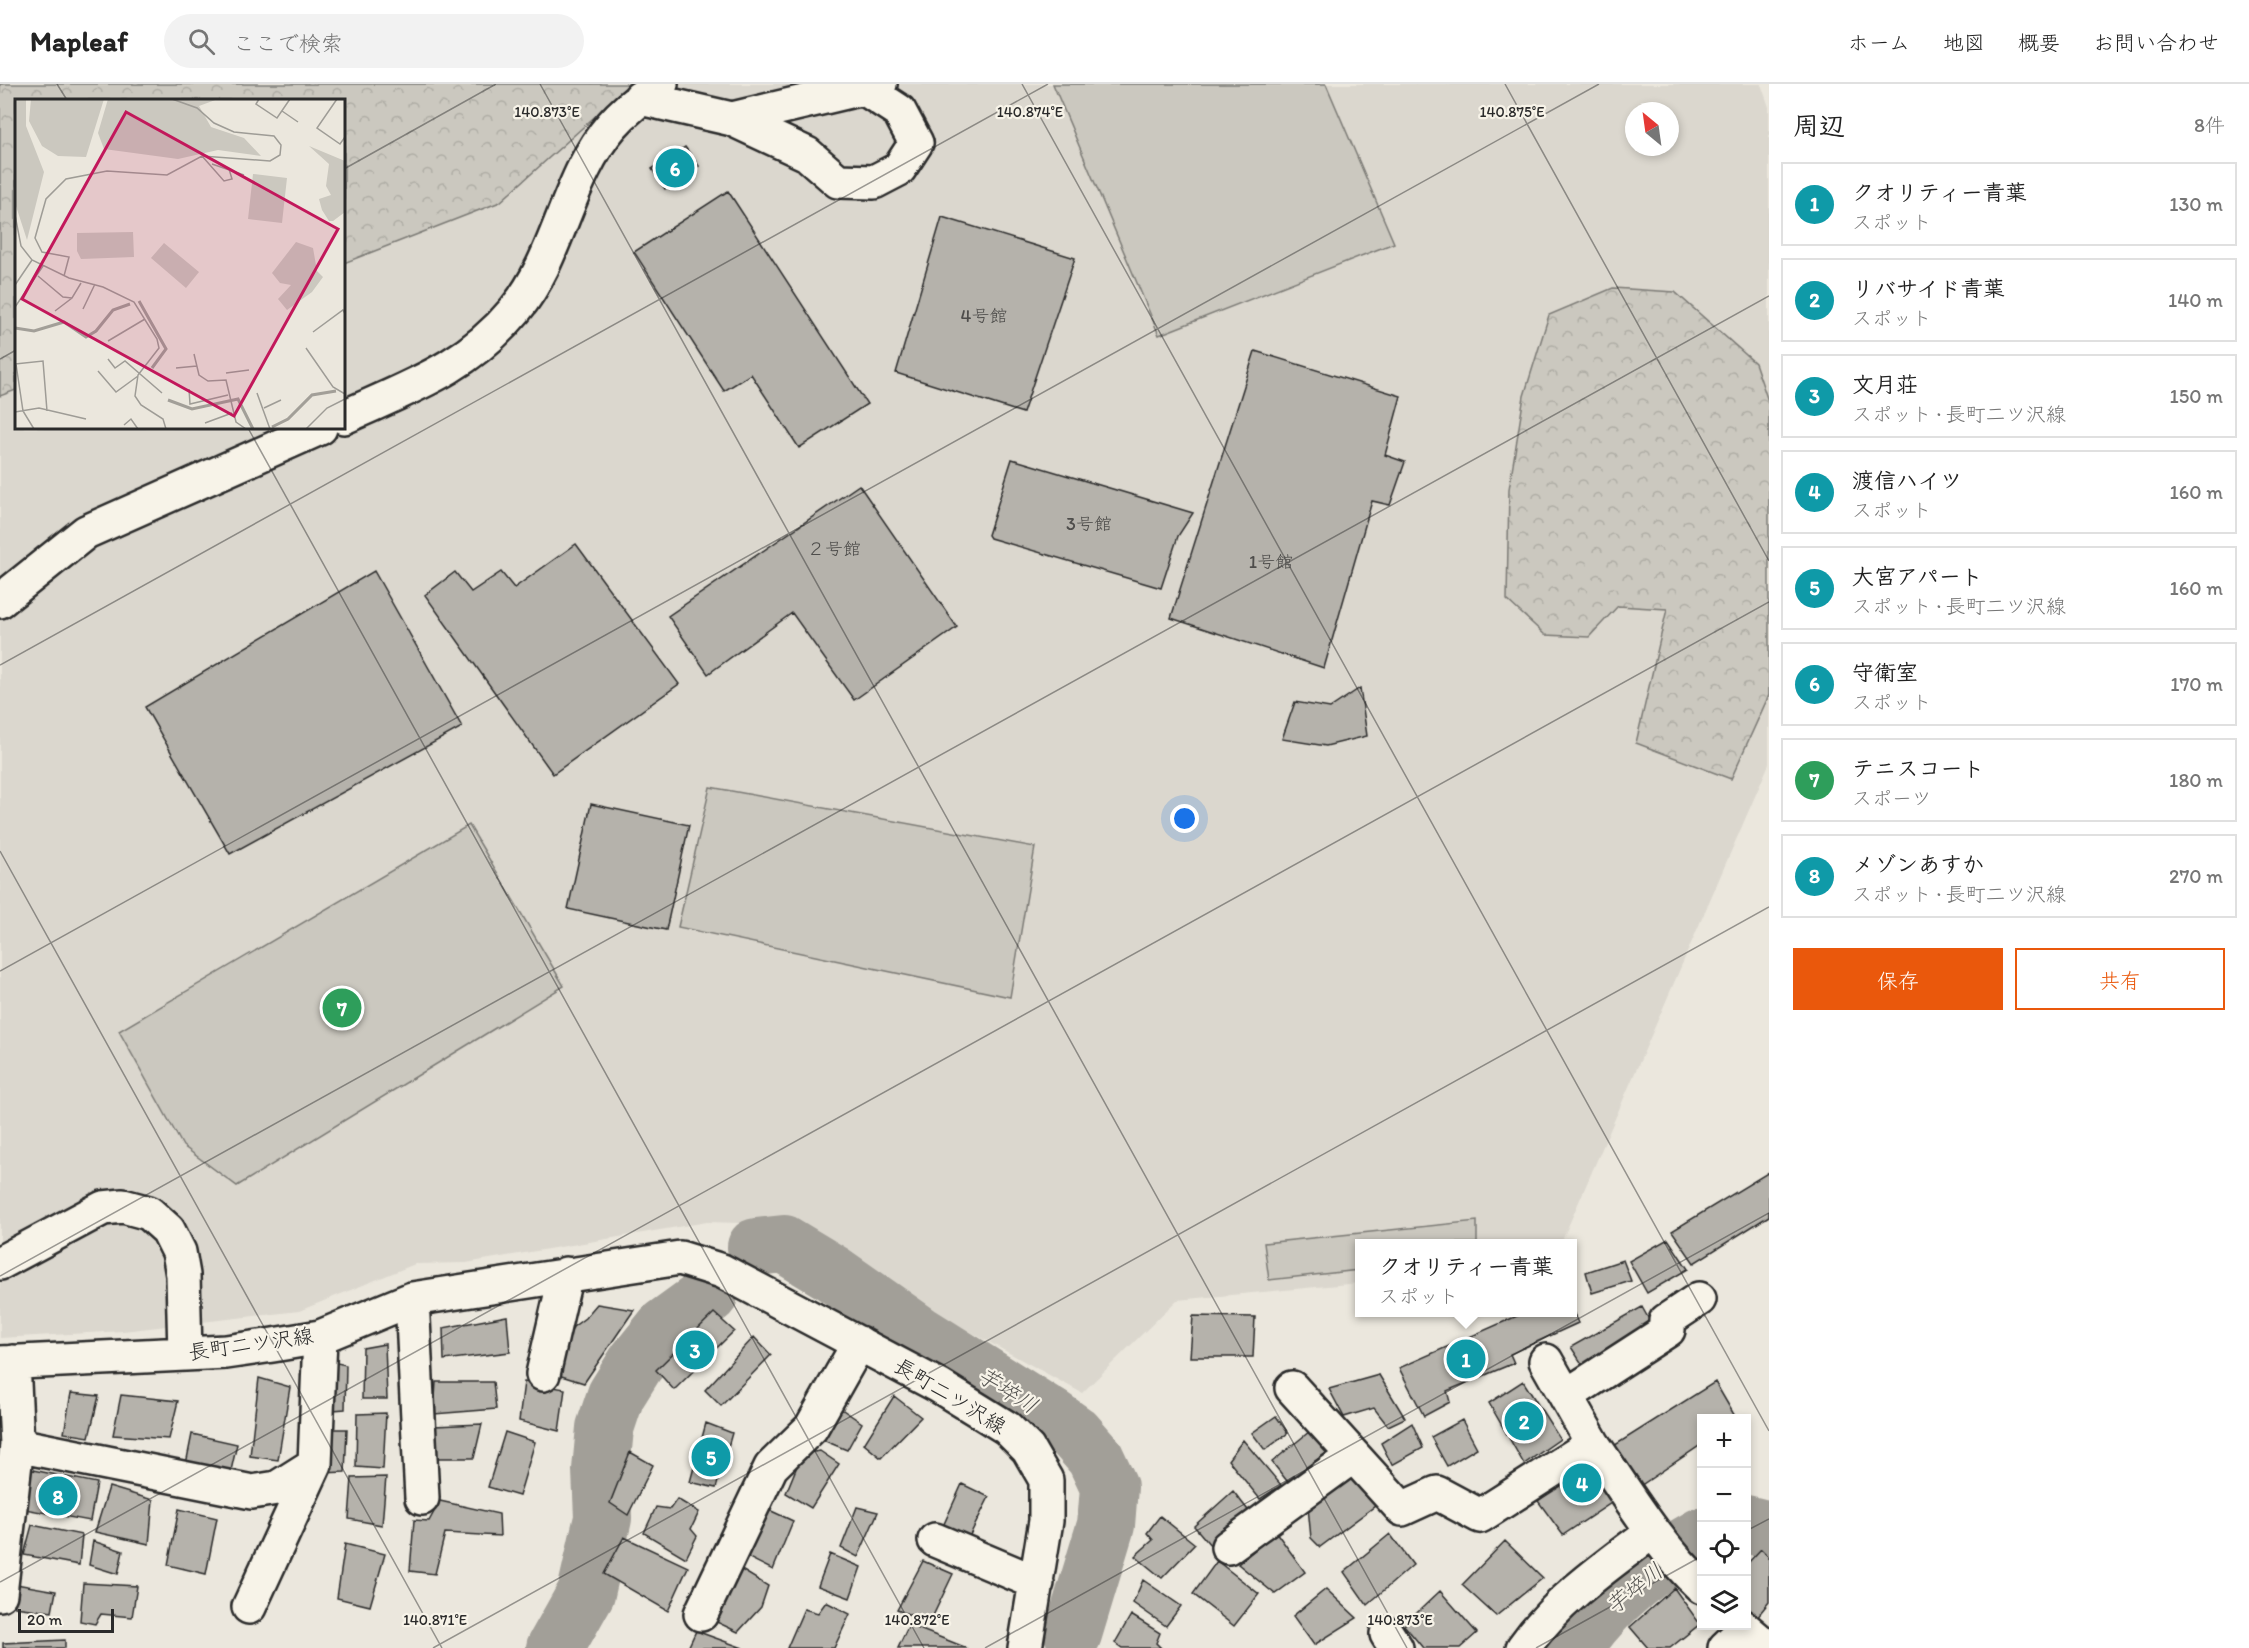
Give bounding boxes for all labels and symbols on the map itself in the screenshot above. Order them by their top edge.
inset map [15,99,345,429]
north arrow [1625,102,1679,156]
text: 140.873°E [514,103,580,121]
text: 140.874°E [997,103,1063,121]
text: 140.875°E [1479,103,1545,121]
pin: 6 [656,146,694,190]
house number: 4号館 [961,305,1007,327]
house number: 3号館 [1066,513,1112,535]
house number: ２号館 [807,538,861,560]
house number: 1号館 [1249,551,1293,573]
your location [1170,804,1199,833]
pin: 7 [322,986,362,1030]
street label: 長町二ツ沢線 [187,1322,315,1365]
pin: 3 [676,1328,714,1372]
pin: 1 [1446,1336,1486,1382]
street label: 長町二ツ沢線 [890,1352,1011,1439]
water label: 芋埣川 [973,1361,1043,1419]
pin: 2 [1504,1398,1544,1444]
pin: 5 [692,1434,730,1480]
pin: 4 [1562,1460,1602,1506]
pin: 8 [38,1474,78,1518]
water label: 芋埣川 [1600,1557,1668,1620]
scale bar [18,1606,114,1634]
text: 140.871°E [403,1611,467,1629]
text: 140.872°E [884,1611,950,1629]
text: 140.873°E [1367,1611,1433,1629]

